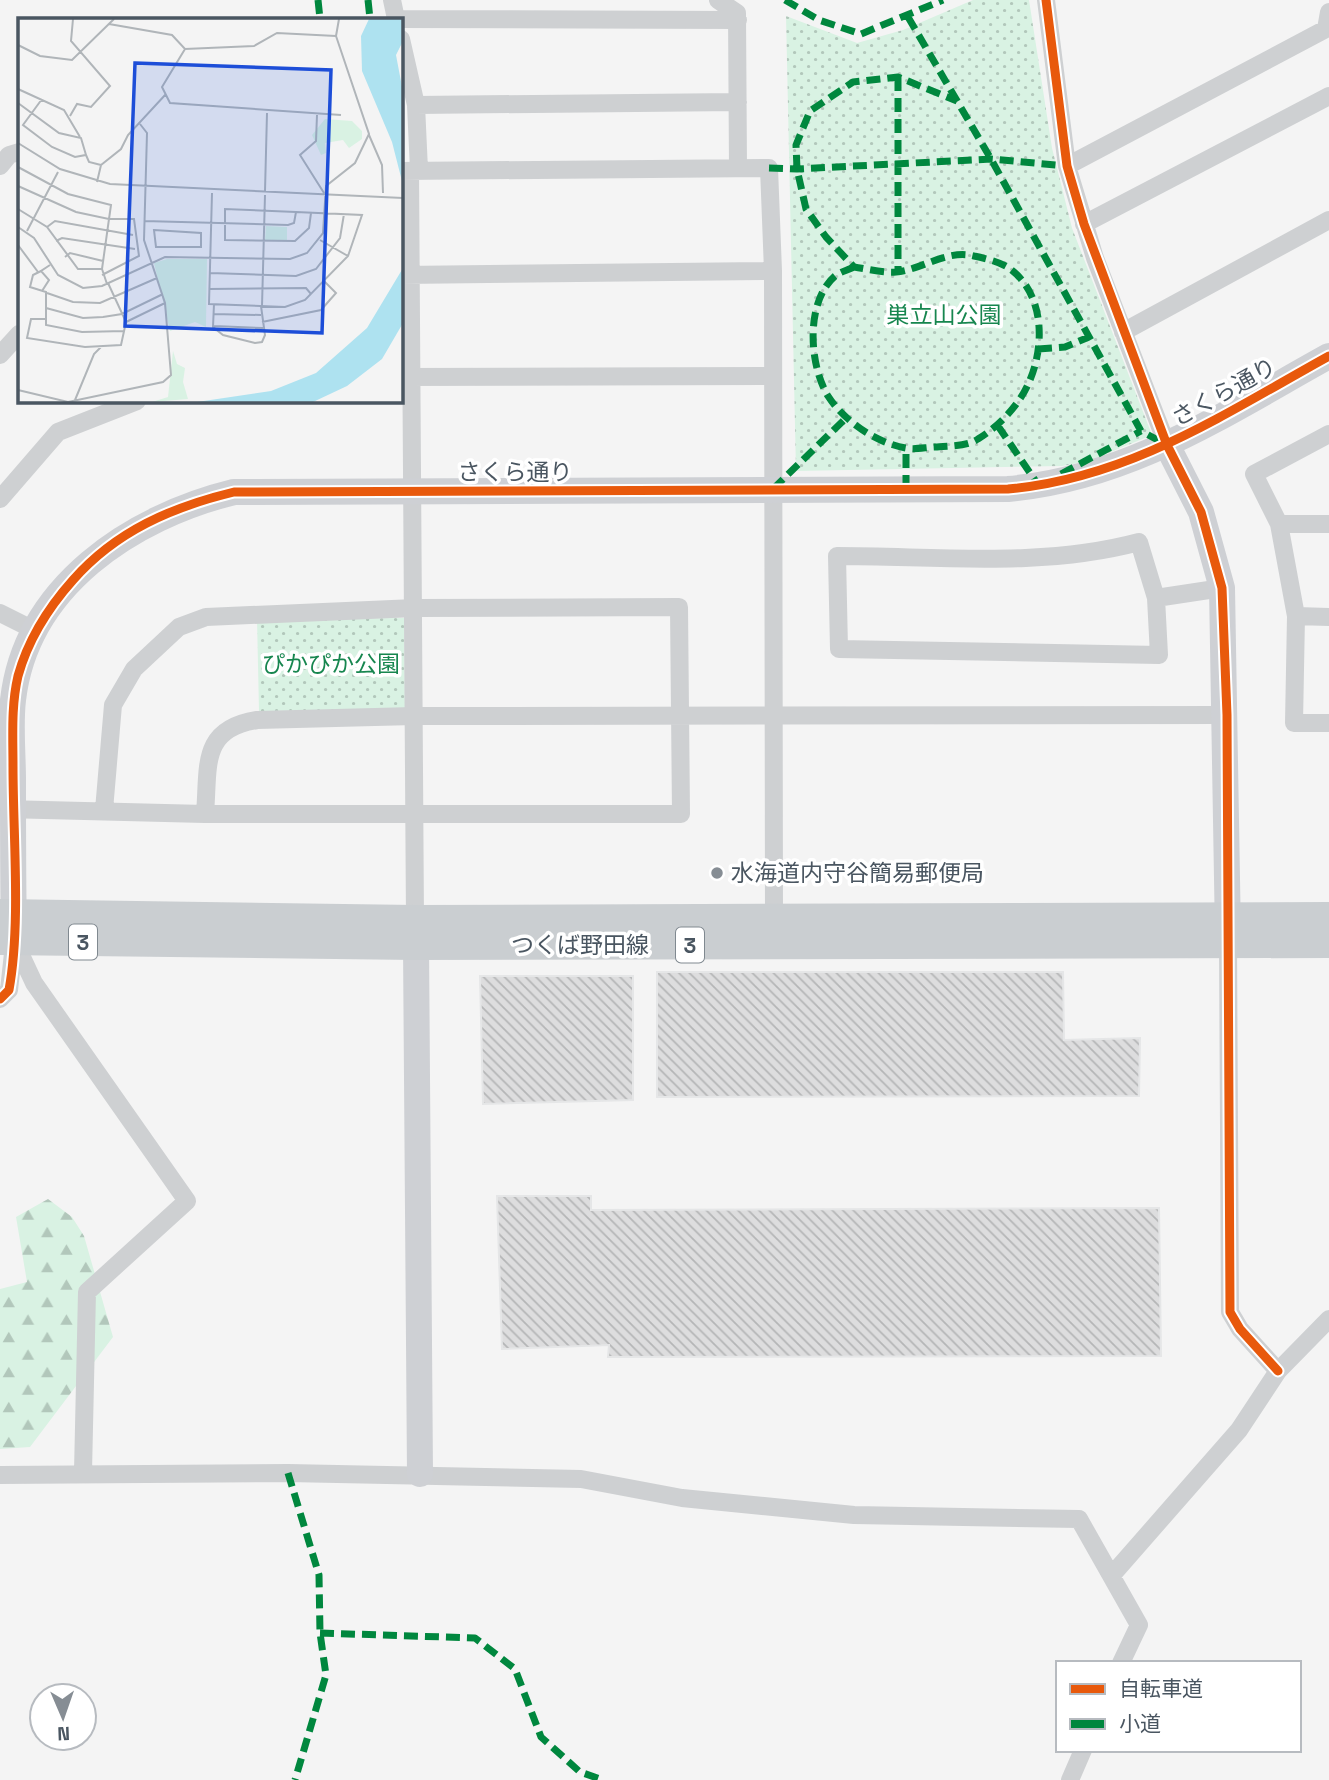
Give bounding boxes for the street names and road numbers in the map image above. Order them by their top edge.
street label: さくら通り [1166,351,1282,433]
street label: さくら通り [458,457,573,487]
road number: 3 [69,925,97,960]
road number: 3 [676,928,704,962]
street label: つくば野田線 [511,930,649,960]

